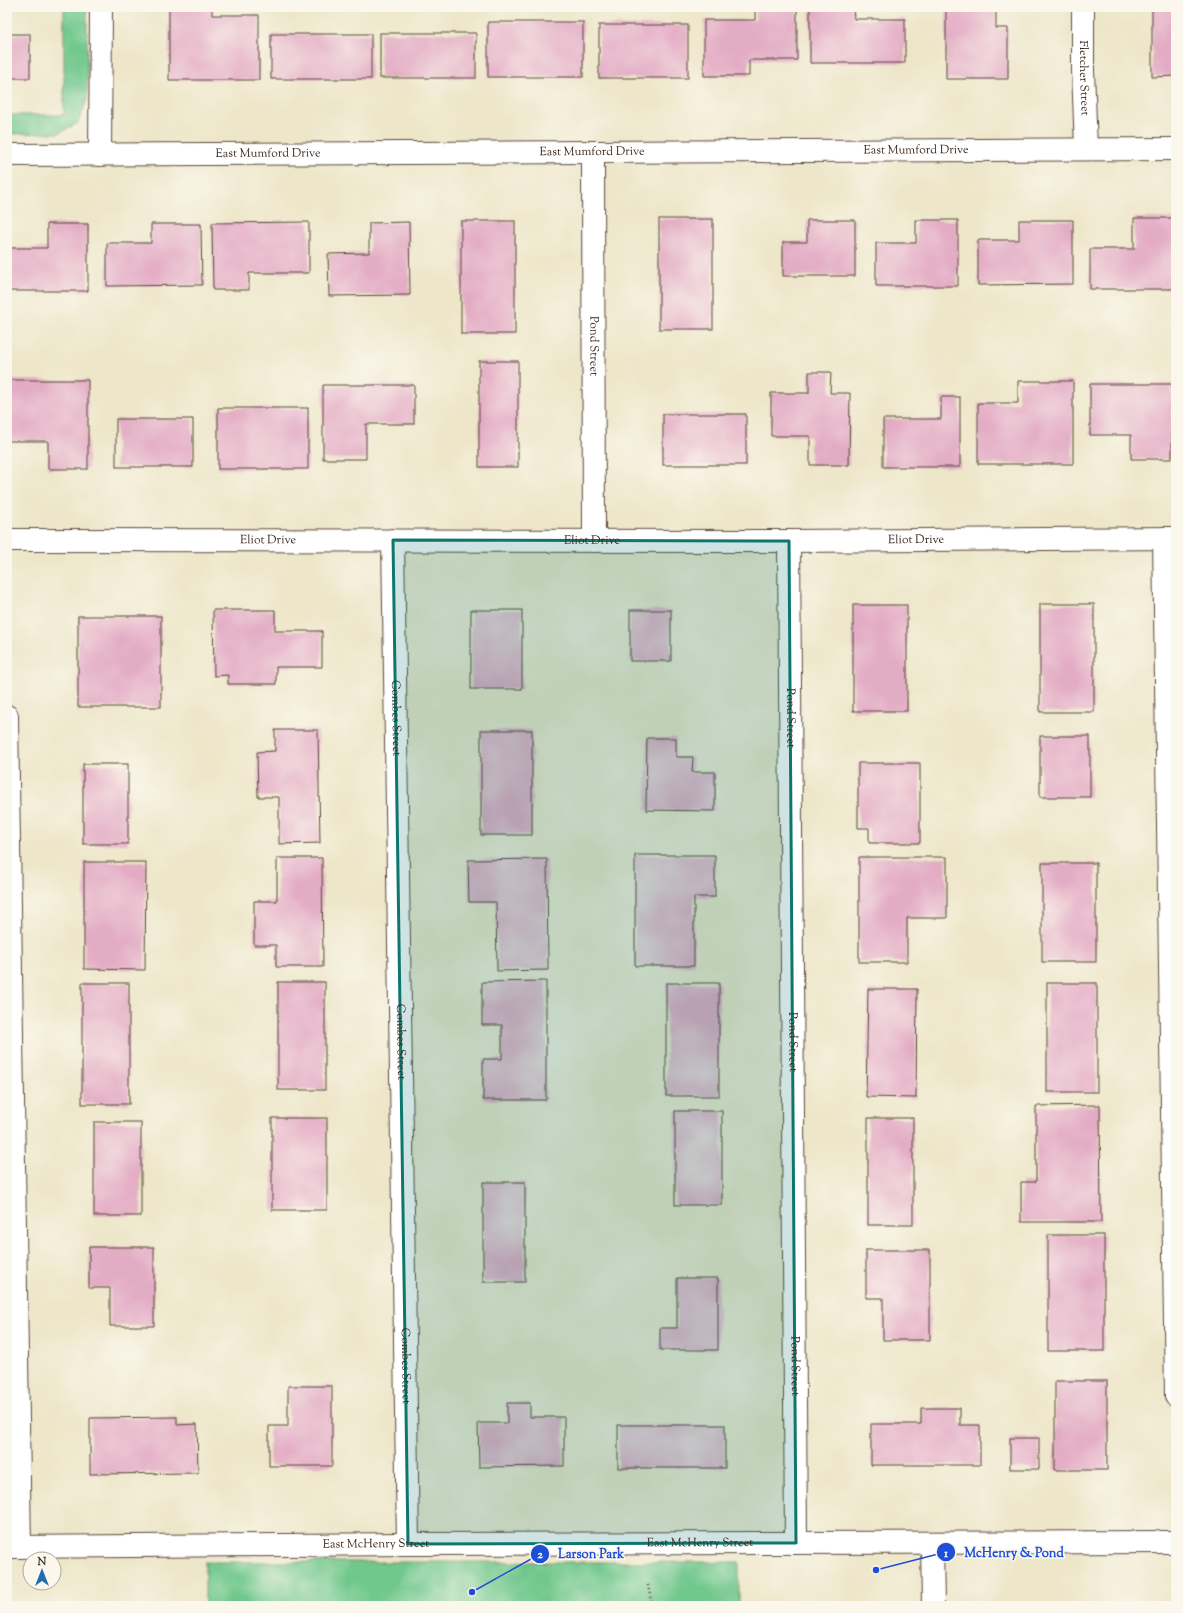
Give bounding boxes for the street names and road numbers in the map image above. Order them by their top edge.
street label: Fletcher Street [1074,40,1094,116]
street label: East Mumford Drive [863,141,969,160]
street label: East Mumford Drive [539,143,645,161]
street label: East Mumford Drive [215,144,321,163]
street label: Pond Street [584,316,603,376]
street label: Eliot Drive [240,531,296,549]
street label: Eliot Drive [888,531,945,549]
street label: Eliot Drive [564,532,620,550]
street label: Combes Street [386,680,405,756]
street label: Pond Street [781,688,799,748]
street label: Combes Street [391,1004,410,1080]
street label: Pond Street [783,1012,802,1072]
street label: Combes Street [396,1328,415,1404]
street label: Pond Street [786,1336,804,1396]
street label: East McHenry Street [647,1534,753,1552]
street label: East McHenry Street [323,1535,429,1554]

